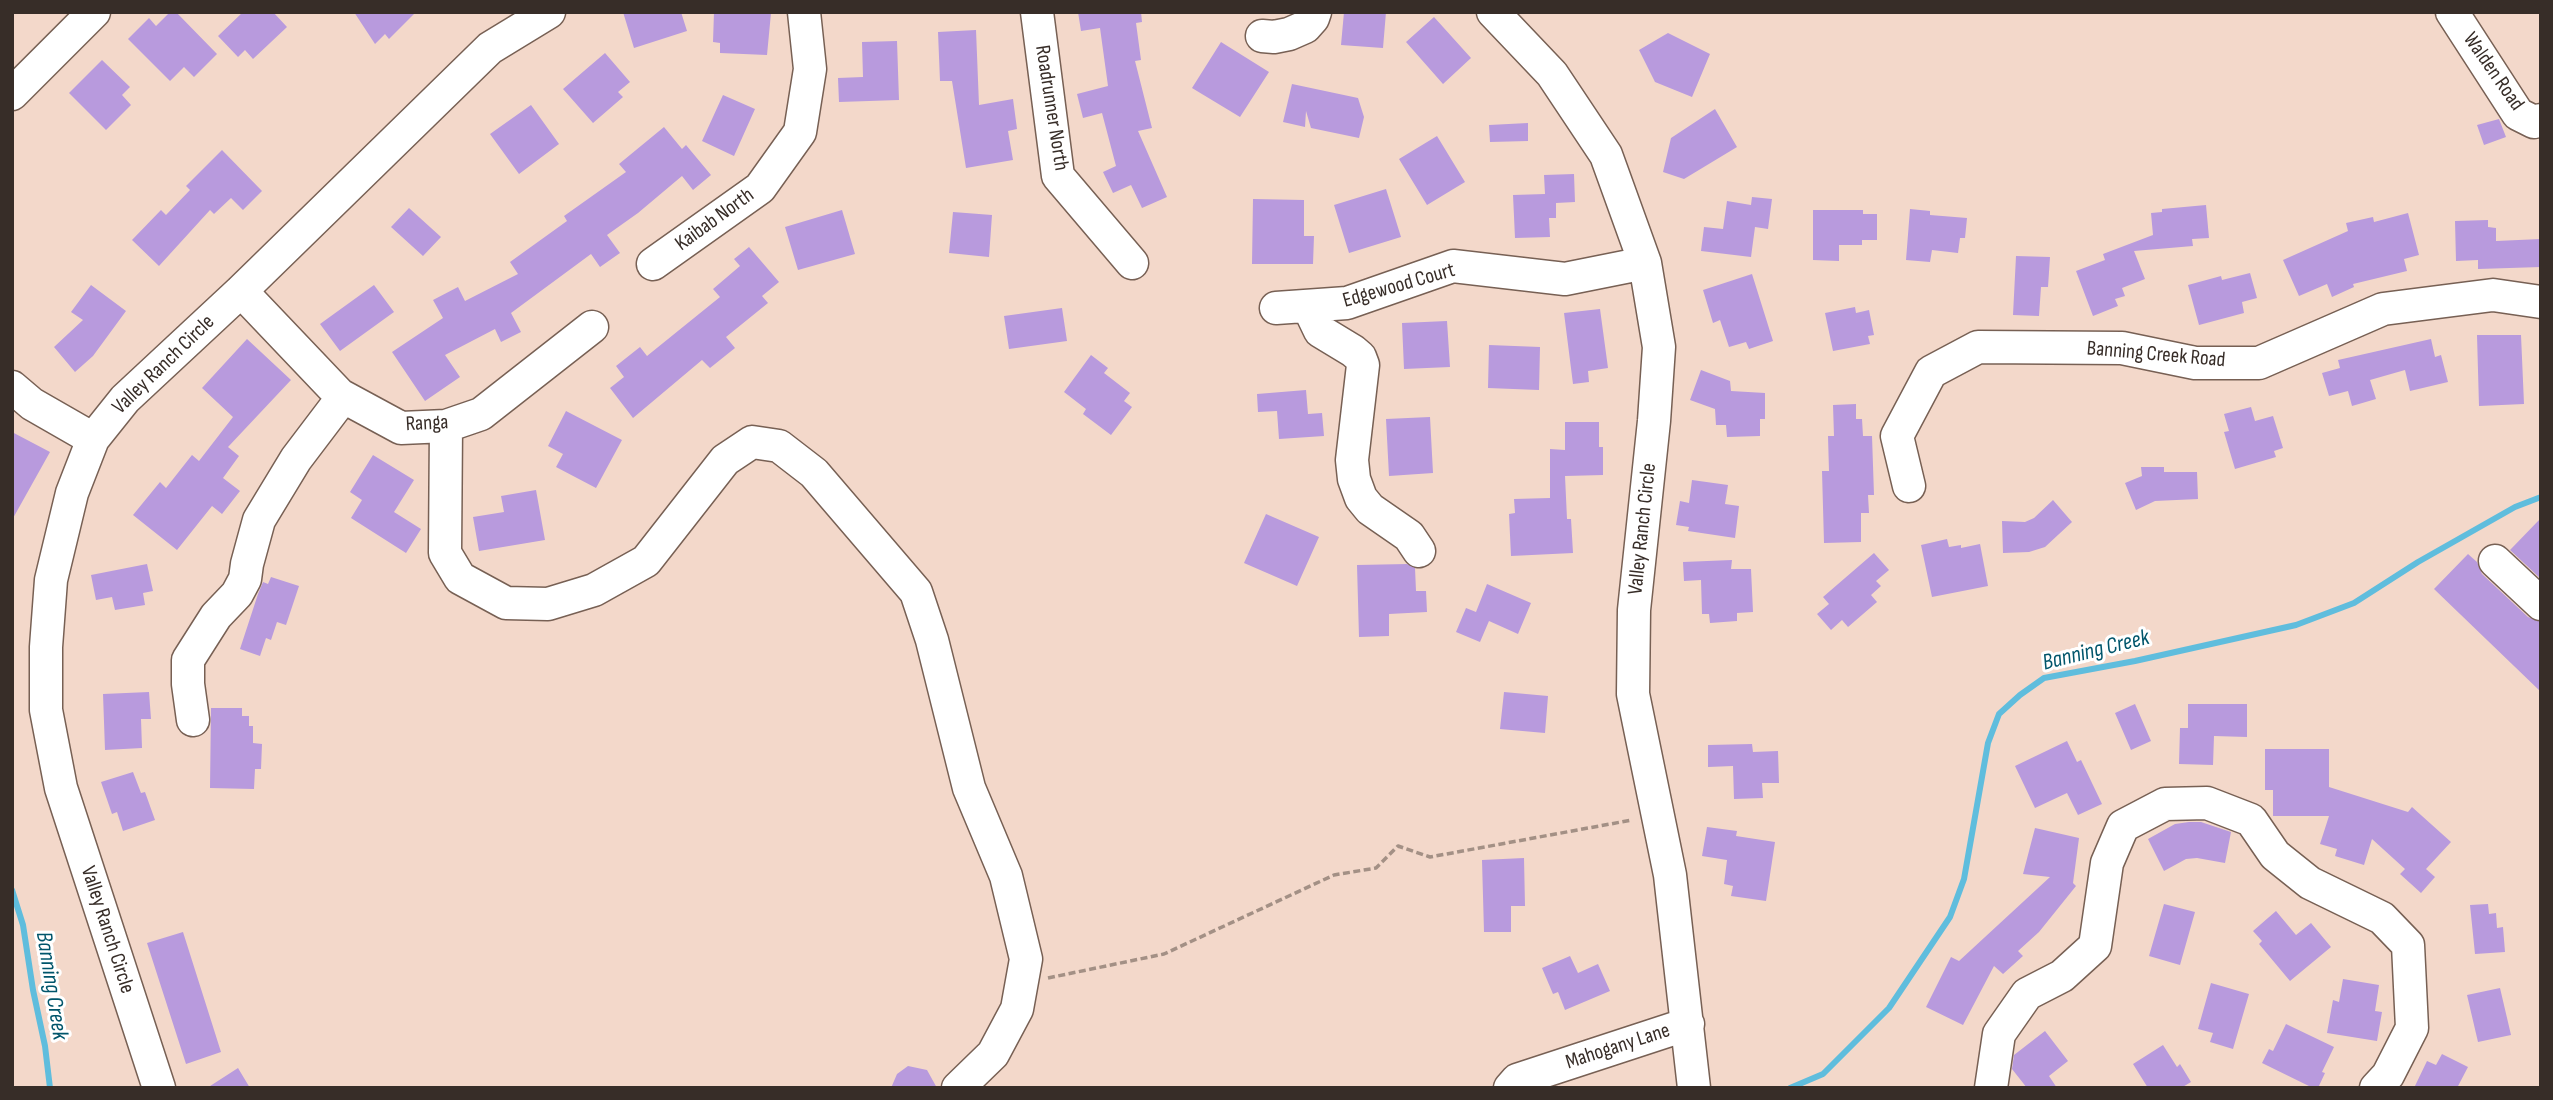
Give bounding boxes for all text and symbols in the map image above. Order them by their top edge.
street label: Walden Road [2457,28,2529,116]
street label: Roadrunner North [1029,43,1073,173]
street label: Kaibab North [671,183,759,257]
street label: Edgewood Court [1340,258,1458,314]
street label: Valley Ranch Circle [108,310,220,420]
street label: Banning Creek Road [2086,336,2226,374]
street label: Ranga [405,410,449,438]
street label: Valley Ranch Circle [1624,462,1662,596]
water label: Banning Creek [2040,624,2152,678]
street label: Valley Ranch Circle [75,863,139,997]
water label: Banning Creek [29,930,73,1042]
street label: Mahogany Lane [1563,1018,1673,1076]

